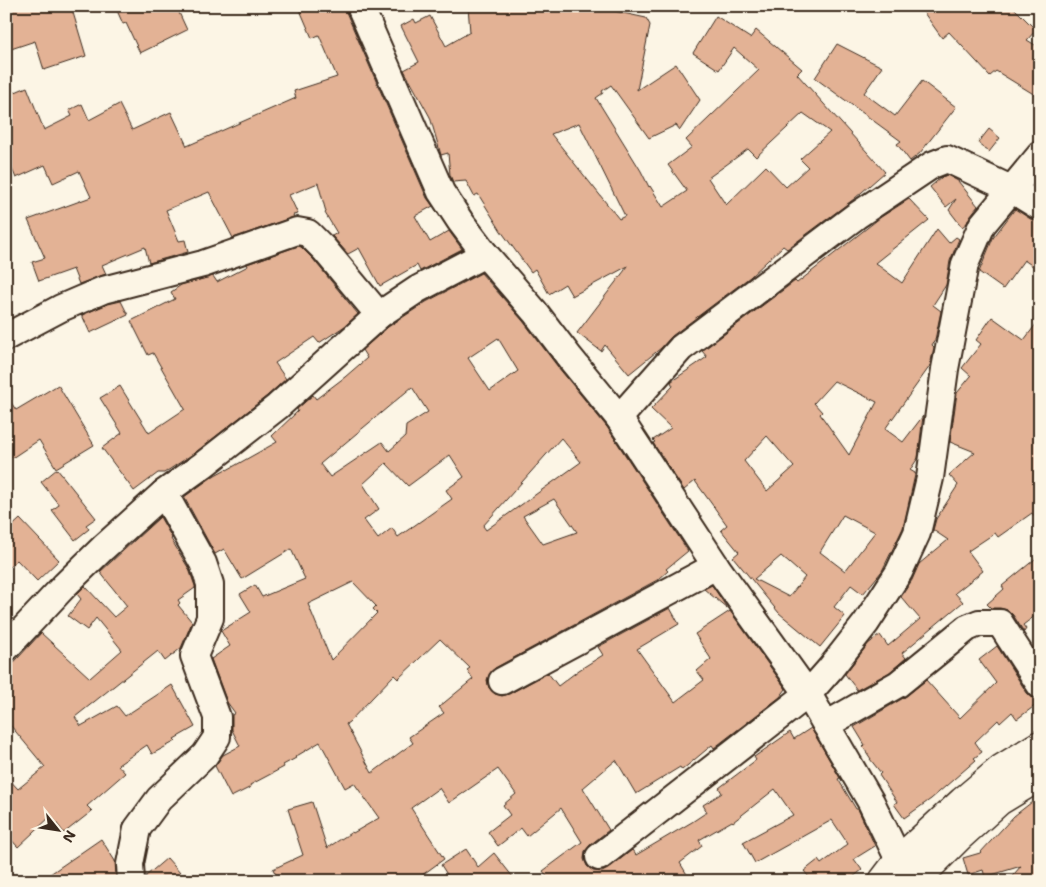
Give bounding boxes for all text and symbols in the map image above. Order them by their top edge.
north arrow [32,804,82,854]
text: N [59,827,80,846]

